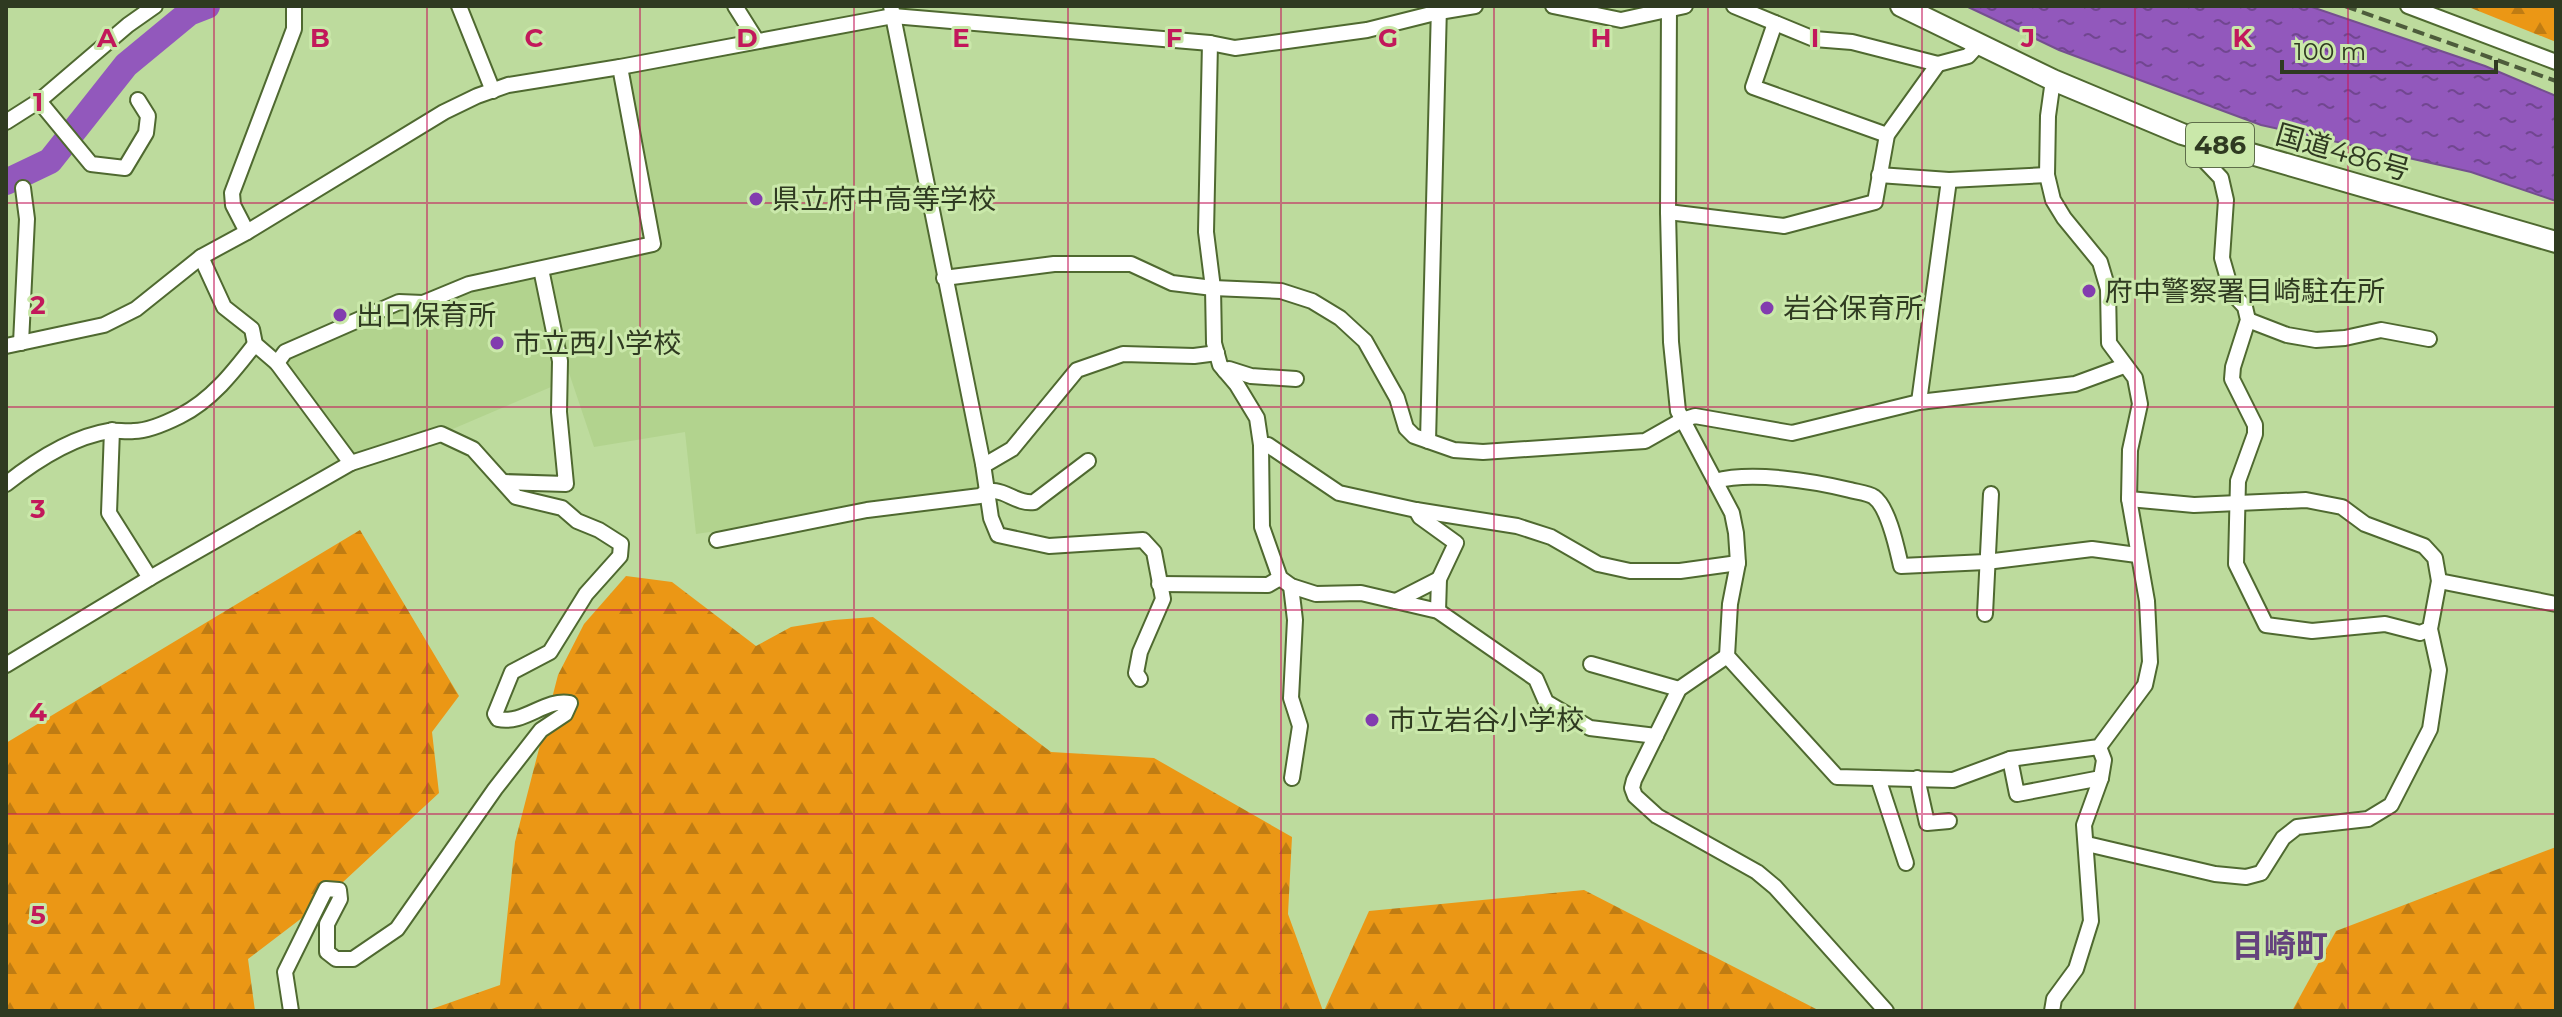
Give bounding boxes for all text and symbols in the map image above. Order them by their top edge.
text: A [96,22,118,54]
text: B [310,22,330,54]
text: C [525,22,544,54]
text: D [736,22,758,54]
text: E [952,22,970,54]
text: F [1166,22,1182,54]
text: G [1378,22,1398,54]
text: H [1590,22,1612,54]
text: I [1811,22,1819,54]
text: J [2020,22,2035,54]
text: K [2232,22,2252,54]
scale bar [2282,24,2496,74]
text: 100 m [2294,37,2366,66]
text: 1 [33,86,43,118]
street label: 国道486号 [2272,117,2414,187]
road number: 486 [2186,123,2254,167]
place label: 県立府中高等学校 [772,182,996,216]
marker: 県立府中高等学校 [747,190,765,208]
place label: 府中警察署目崎駐在所 [2105,274,2385,308]
marker: 府中警察署目崎駐在所 [2080,282,2098,300]
text: 2 [30,289,46,321]
place label: 岩谷保育所 [1783,291,1923,325]
place label: 出口保育所 [356,298,496,332]
marker: 岩谷保育所 [1758,299,1776,317]
marker: 出口保育所 [331,306,349,324]
place label: 市立西小学校 [513,326,681,360]
marker: 市立西小学校 [488,334,506,352]
text: 3 [29,493,46,525]
text: 4 [29,696,47,728]
place label: 市立岩谷小学校 [1388,703,1584,737]
marker: 市立岩谷小学校 [1363,711,1381,729]
text: 5 [30,899,46,931]
district label: 目崎町 [2232,926,2328,965]

